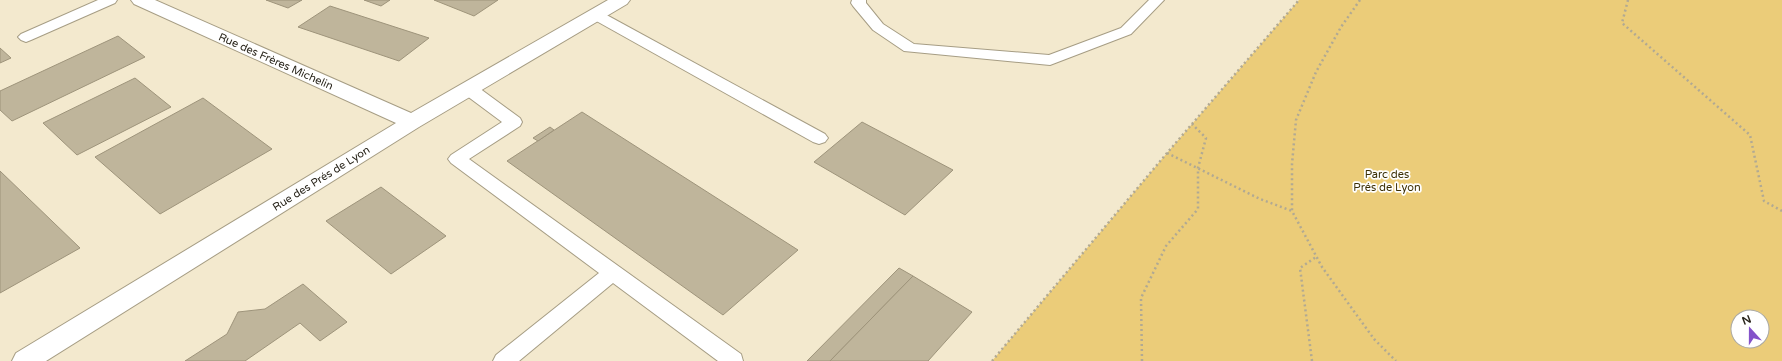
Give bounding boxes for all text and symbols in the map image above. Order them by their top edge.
street label: Rue des Frères Michelin [216,30,335,93]
street label: Rue des Prés de Lyon [270,143,372,214]
park label: Parc des Prés de Lyon [1353,168,1421,194]
north arrow [1730,309,1770,349]
text: N [1740,312,1753,328]

